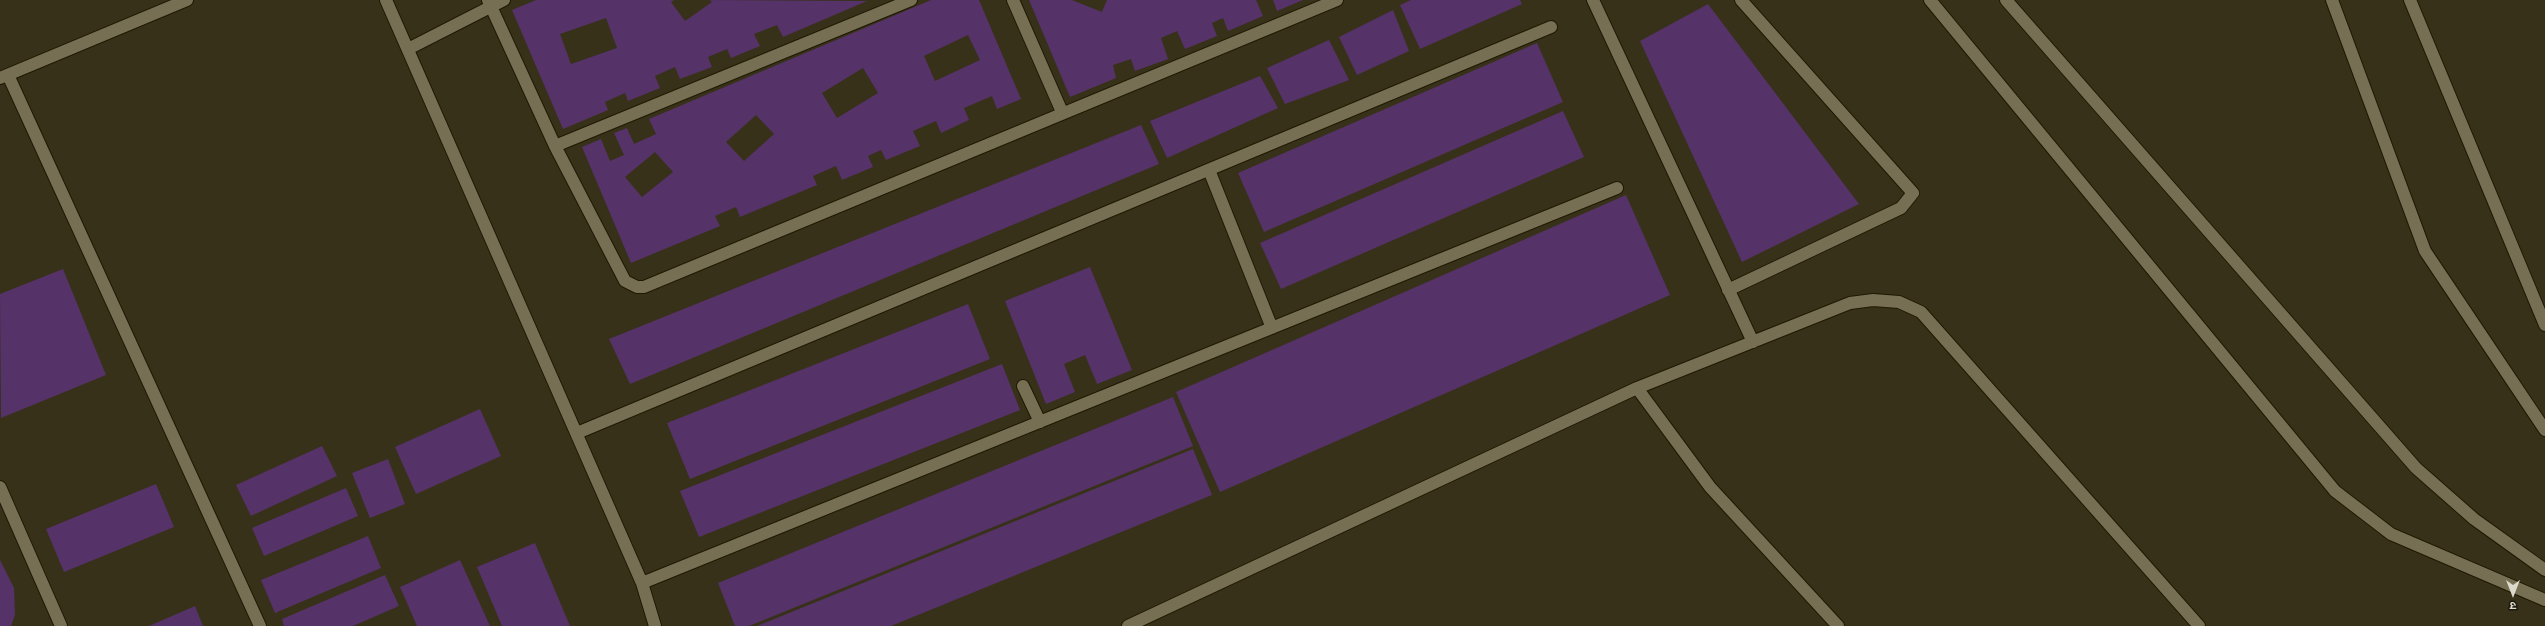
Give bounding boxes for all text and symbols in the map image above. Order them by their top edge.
north arrow [2493,574,2533,614]
text: उ [2510,600,2516,612]

